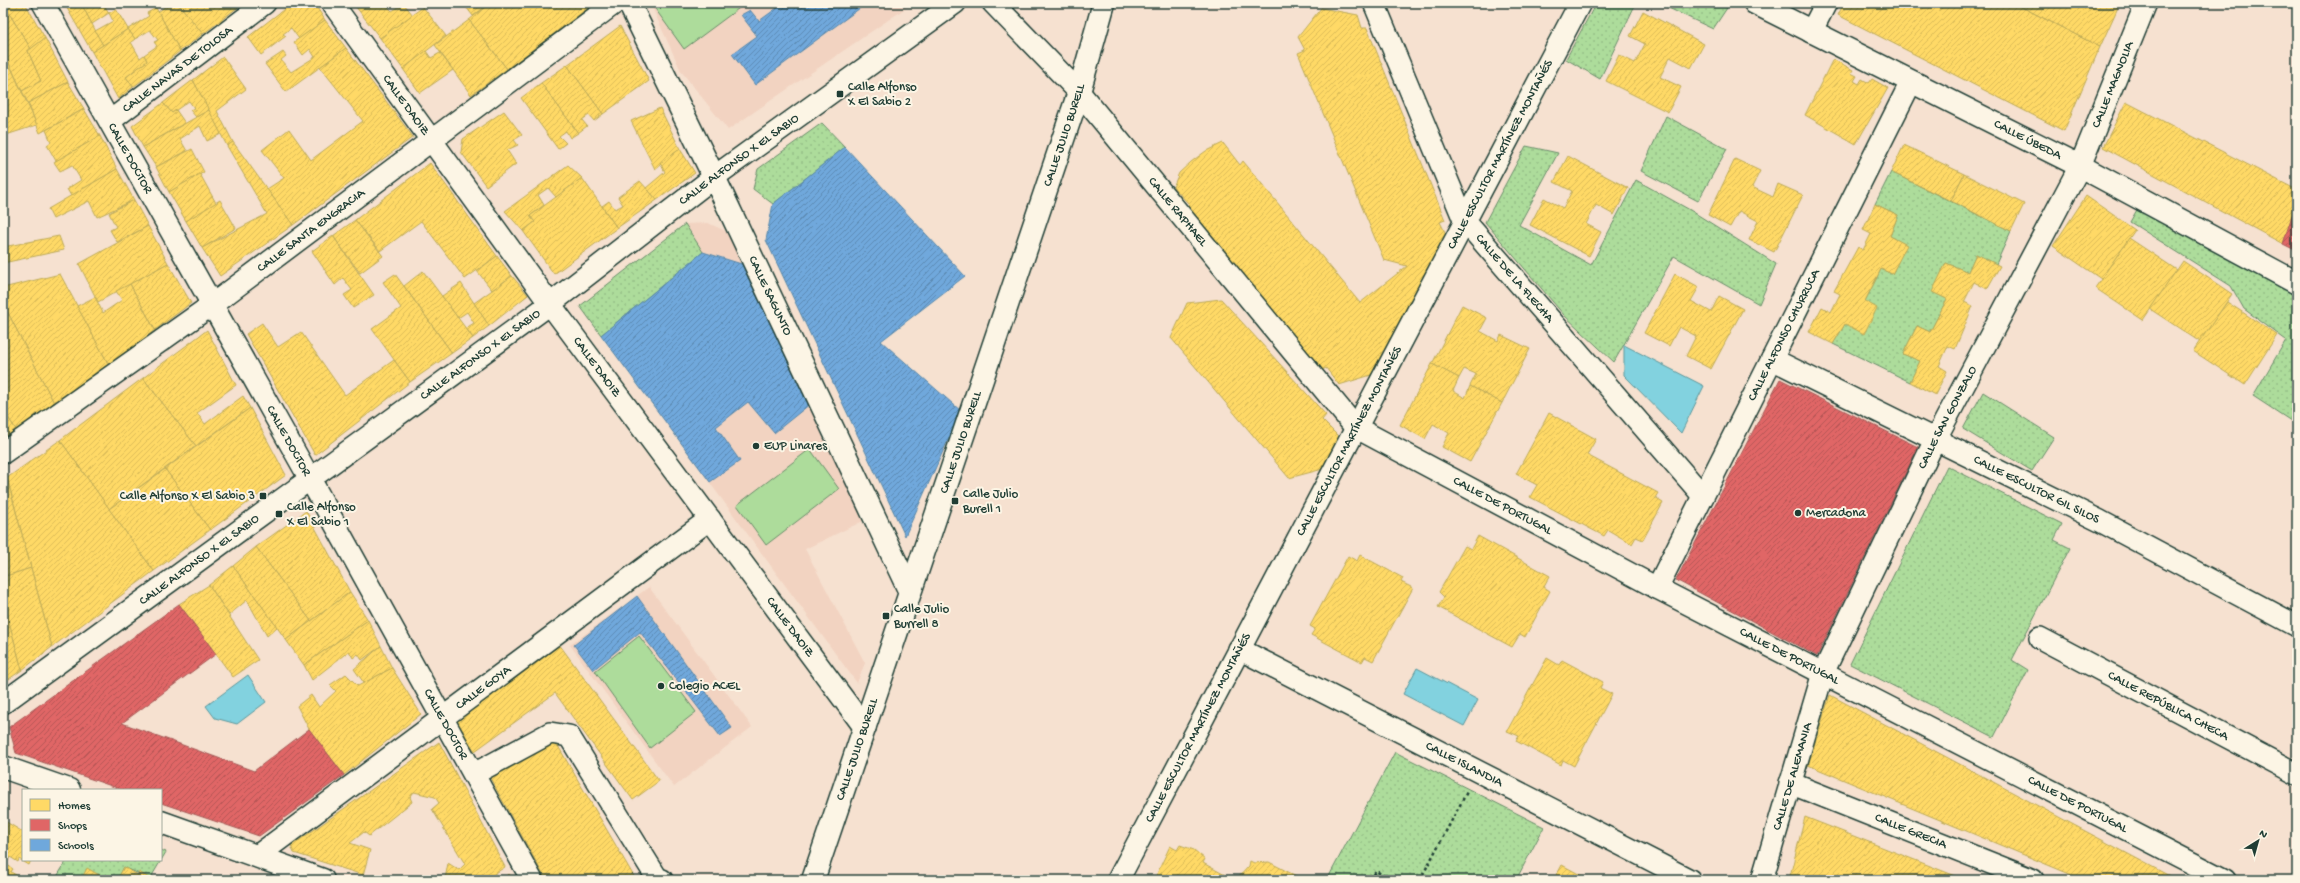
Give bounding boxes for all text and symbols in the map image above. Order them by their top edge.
street label: CALLE NAVAS DE TOLOSA [120,22,237,116]
street label: CALLE MAGNOLIA [2089,38,2138,130]
street label: CALLE ESCULTOR MARTÍNEZ MONTAÑÉS [1444,56,1557,252]
street label: CALLE DAOIZ [379,72,433,139]
place label: Calle Alfonso X El Sabio 2 [847,80,917,110]
street label: CALLE JULIO BURELL [1040,81,1089,189]
marker: Calle Alfonso X El Sabio 2 [835,89,845,99]
street label: CALLE ALFONSO X EL SABIO [676,110,802,209]
street label: CALLE ÚBEDA [1991,116,2065,164]
street label: CALLE DOCTOR [104,120,156,197]
street label: CALLE RAPHAEL [1145,174,1211,250]
street label: CALLE SANTA ENGRACIA [254,185,369,276]
street label: CALLE DE LA FLECHA [1472,231,1558,327]
street label: CALLE SAGUNTO [745,254,795,338]
street label: CALLE ALFONSO CHURRUCA [1745,265,1824,404]
street label: CALLE ALFONSO X EL SABIO [417,306,544,404]
street label: CALLE DAOIZ [570,334,624,400]
street label: CALLE ESCULTOR MARTÍNEZ MONTAÑÉS [1293,343,1406,539]
street label: CALLE SAN GONZALO [1915,363,1980,471]
street label: CALLE JULIO BURELL [936,388,985,495]
street label: CALLE DOCTOR [263,403,315,480]
place label: EUP Linares [764,439,828,454]
marker: EUP Linares [751,441,761,451]
street label: CALLE ESCULTOR GIL SILOS [1971,452,2103,527]
street label: CALLE DE PORTUGAL [1450,473,1556,539]
place label: Calle Julio Burell 1 [962,487,1018,517]
place label: Calle Alfonso X El Sabio 3 [120,489,255,504]
marker: Calle Alfonso X El Sabio 3 [258,491,268,501]
marker: Calle Julio Burell 1 [950,496,960,506]
place label: Calle Alfonso X El Sabio 1 [286,500,356,530]
place label: Mercadona [1806,506,1867,521]
marker: Mercadona [1793,508,1803,518]
marker: Calle Alfonso X El Sabio 1 [274,509,284,519]
street label: CALLE ALFONSO X EL SABIO [136,511,262,609]
street label: CALLE DAOIZ [763,594,817,660]
place label: Calle Julio Burrell 8 [893,602,949,632]
marker: Calle Julio Burrell 8 [881,611,891,621]
street label: CALLE DE PORTUGAL [1737,624,1843,689]
street label: CALLE ESCULTOR MARTÍNEZ MONTAÑÉS [1142,630,1255,825]
street label: CALLE GOYA [453,661,515,713]
street label: CALLE REPÚBLICA CHECA [2105,668,2232,745]
place label: Colegio ACEL [669,679,741,694]
marker: Colegio ACEL [656,681,666,691]
street label: CALLE DOCTOR [420,686,472,763]
street label: CALLE JULIO BURELL [833,695,882,802]
street label: CALLE DE ALEMANIA [1770,719,1816,832]
street label: CALLE ISLANDIA [1423,738,1507,791]
street label: CALLE DE PORTUGAL [2025,772,2131,837]
legend [22,789,162,861]
text: Homes [58,800,91,814]
street label: CALLE GRECIA [1872,810,1950,853]
text: Shops [58,820,87,834]
north arrow [2238,821,2278,861]
text: N [2256,828,2269,842]
text: Schools [58,840,94,854]

